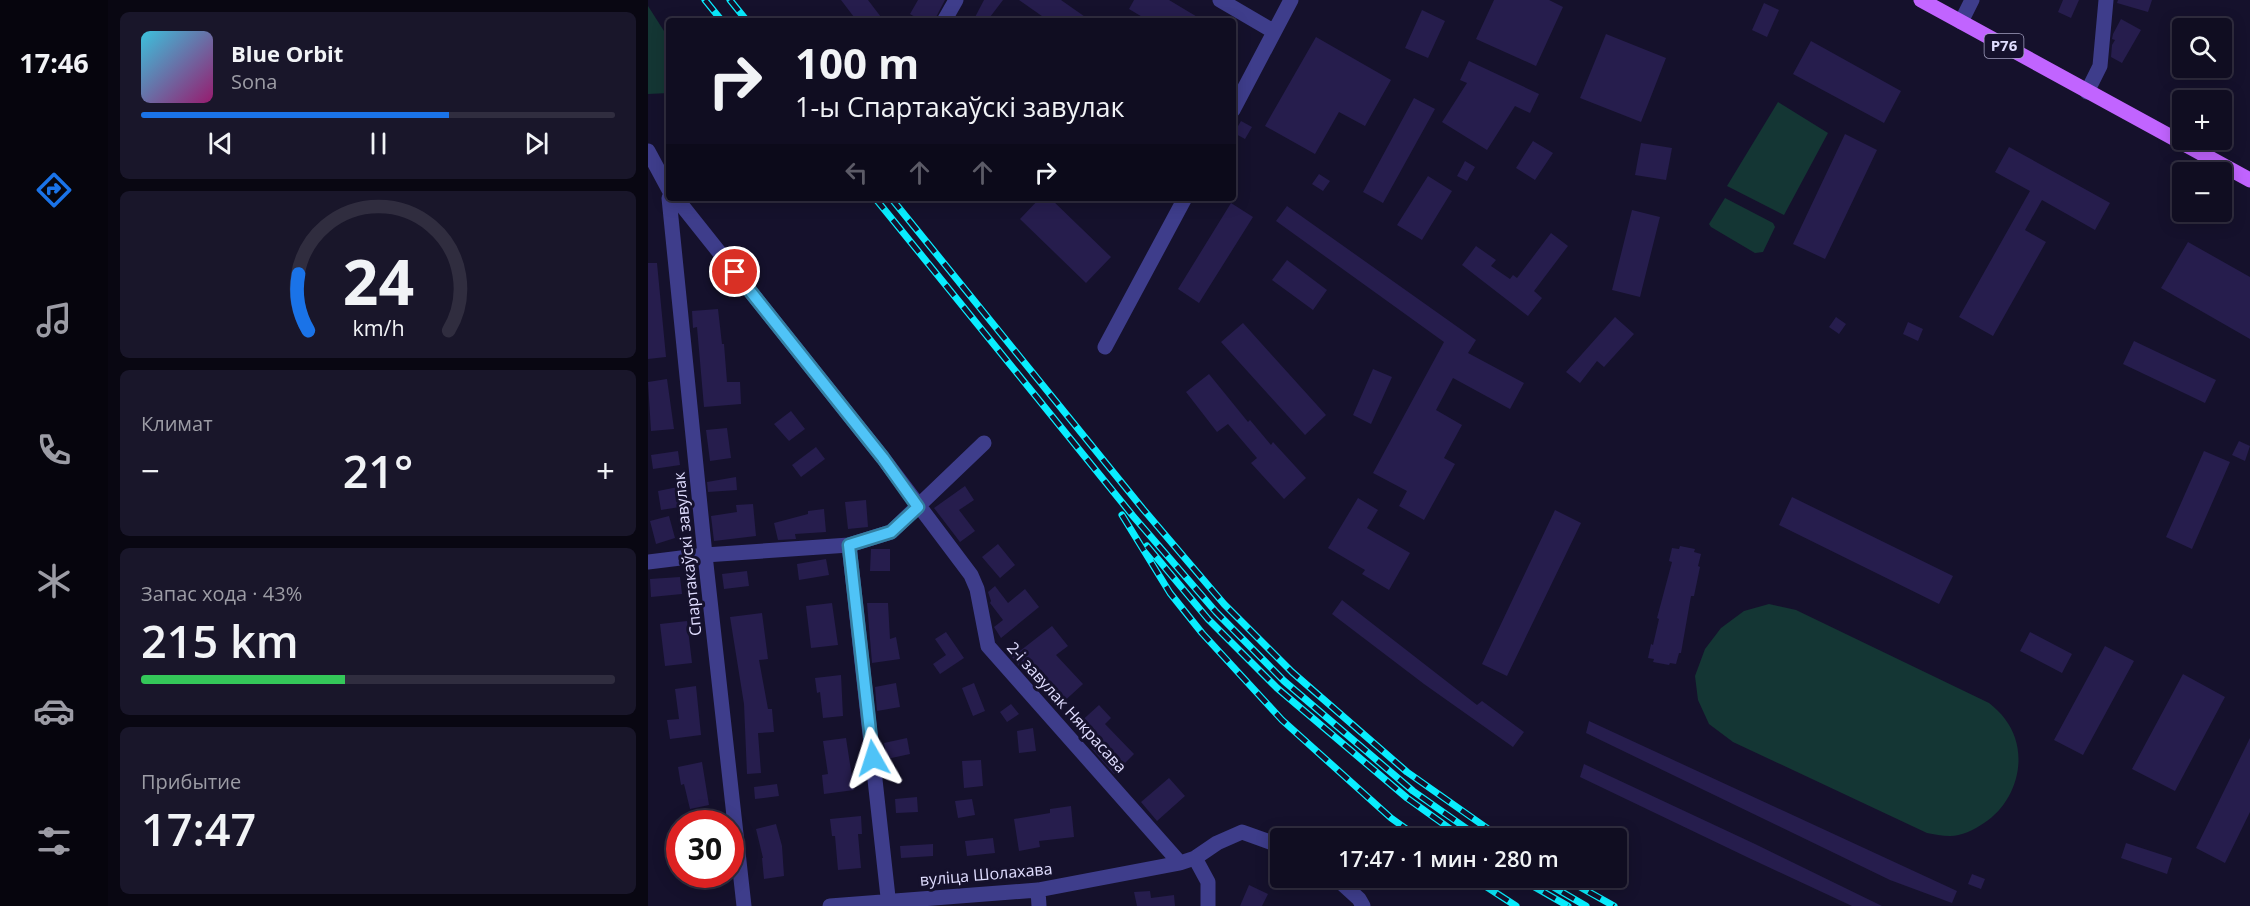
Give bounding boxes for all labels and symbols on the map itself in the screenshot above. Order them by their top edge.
road number: Р76 [1984,34,2024,58]
pin [709,246,760,297]
street label: Спартакаўскі завулак [667,470,707,637]
street label: 2-і завулак Някрасава [1002,637,1132,777]
position arrow [841,726,905,790]
speed limit sign: 30 [666,810,744,888]
street label: вуліца Шолахава [919,857,1053,891]

